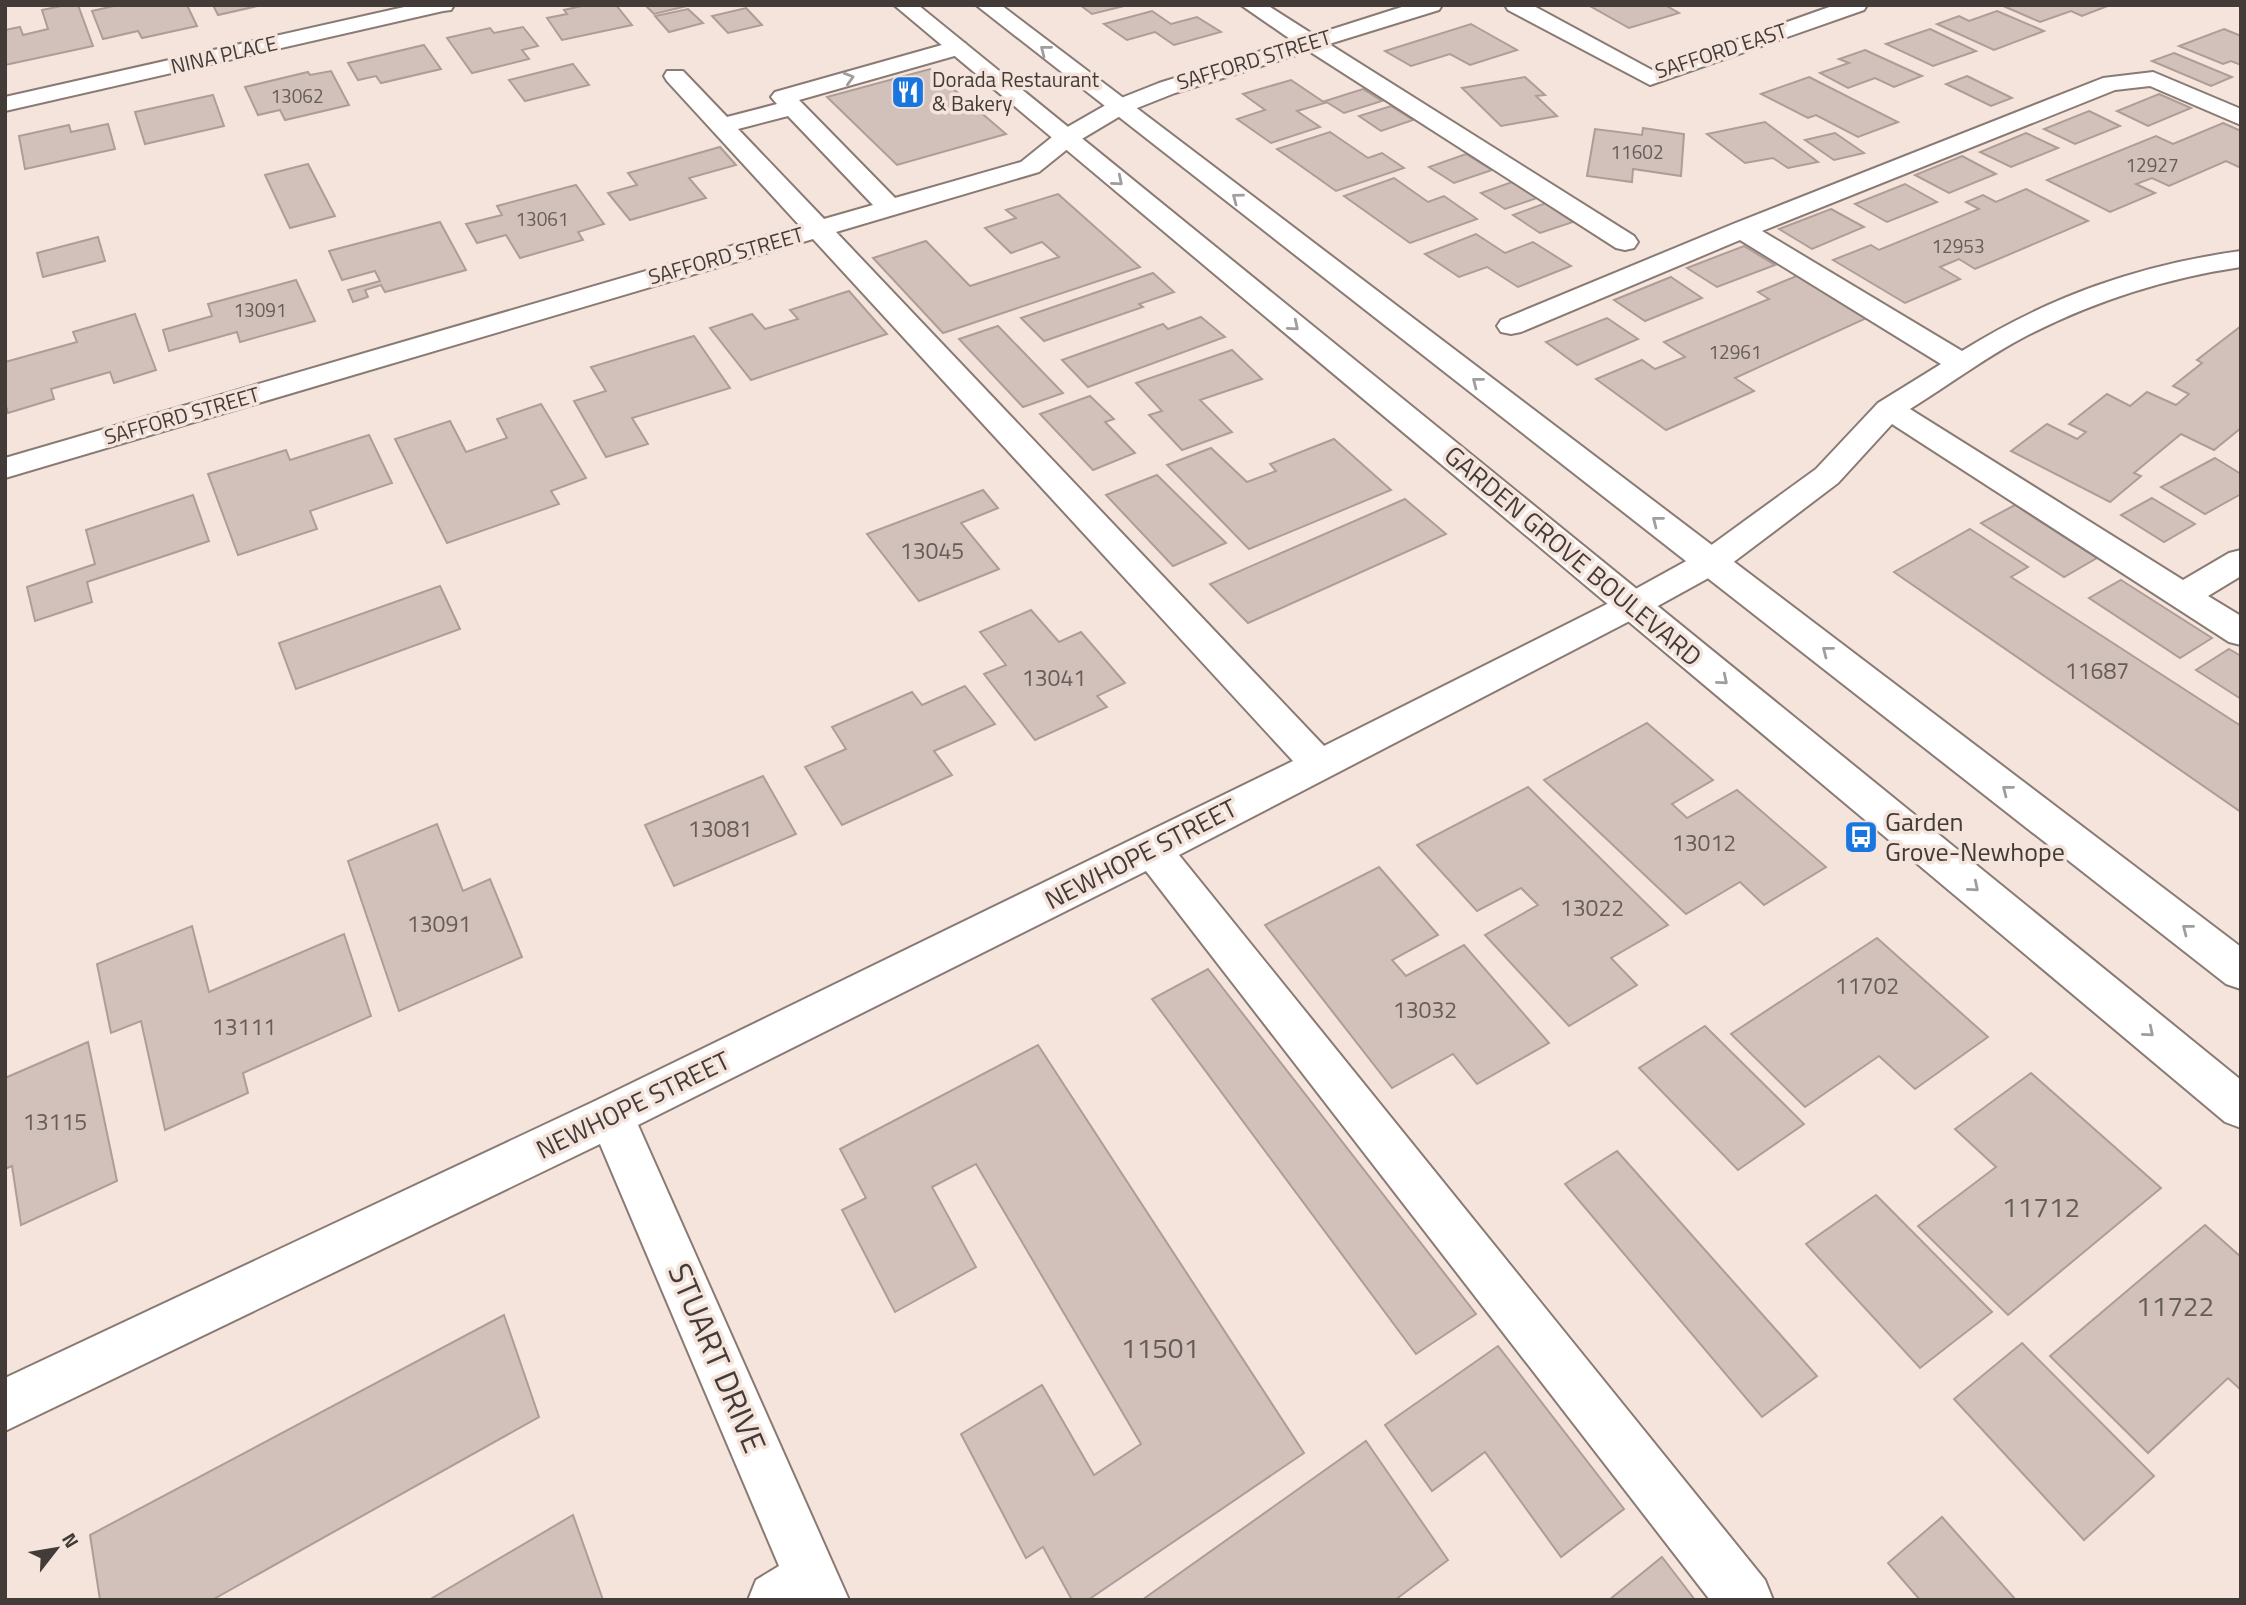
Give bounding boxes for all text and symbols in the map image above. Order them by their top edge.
street label: SAFFORD EAST [1651,14,1791,86]
street label: SAFFORD STREET [1172,20,1335,98]
street label: NINA PLACE [167,26,280,82]
one-way arrow [1041,46,1053,59]
place label: Dorada Restaurant & Bakery [932,63,1100,119]
one-way arrow [843,72,855,86]
restaurant icon: Dorada Restaurant & Bakery [889,73,927,111]
house number: 13062 [270,81,324,110]
house number: 11602 [1610,137,1664,166]
house number: 12927 [2125,150,2179,179]
one-way arrow [1110,173,1123,185]
one-way arrow [1232,193,1245,206]
house number: 13061 [515,204,569,233]
street label: SAFFORD STREET [644,218,807,292]
house number: 12953 [1931,231,1985,260]
house number: 13091 [233,295,287,324]
one-way arrow [1285,318,1298,330]
house number: 12961 [1708,337,1762,366]
street label: SAFFORD STREET [100,378,263,452]
one-way arrow [1472,378,1485,391]
street label: GARDEN GROVE BOULEVARD [1436,436,1711,675]
one-way arrow [1652,516,1665,529]
house number: 13045 [900,533,964,568]
one-way arrow [1822,647,1834,659]
house number: 11687 [2065,653,2129,688]
house number: 13041 [1022,660,1086,695]
one-way arrow [1715,672,1728,684]
one-way arrow [2002,786,2014,799]
street label: NEWHOPE STREET [1038,788,1244,919]
place label: Garden Grove-Newhope [1885,802,2065,871]
house number: 13081 [688,811,752,846]
bus stop icon: Garden Grove-Newhope [1842,818,1880,856]
house number: 13012 [1672,825,1736,860]
one-way arrow [1967,879,1979,892]
house number: 13022 [1560,890,1624,925]
house number: 13091 [407,906,471,941]
one-way arrow [2182,925,2194,938]
house number: 11702 [1835,968,1899,1003]
house number: 13032 [1393,992,1457,1027]
house number: 13111 [212,1009,276,1044]
one-way arrow [2141,1024,2154,1036]
street label: NEWHOPE STREET [529,1041,737,1168]
house number: 13115 [23,1104,87,1139]
house number: 11712 [2002,1185,2080,1228]
street label: STUART DRIVE [656,1256,779,1460]
house number: 11722 [2136,1284,2214,1327]
house number: 11501 [1121,1326,1199,1369]
north arrow [21,1514,91,1584]
text: N [55,1527,87,1553]

